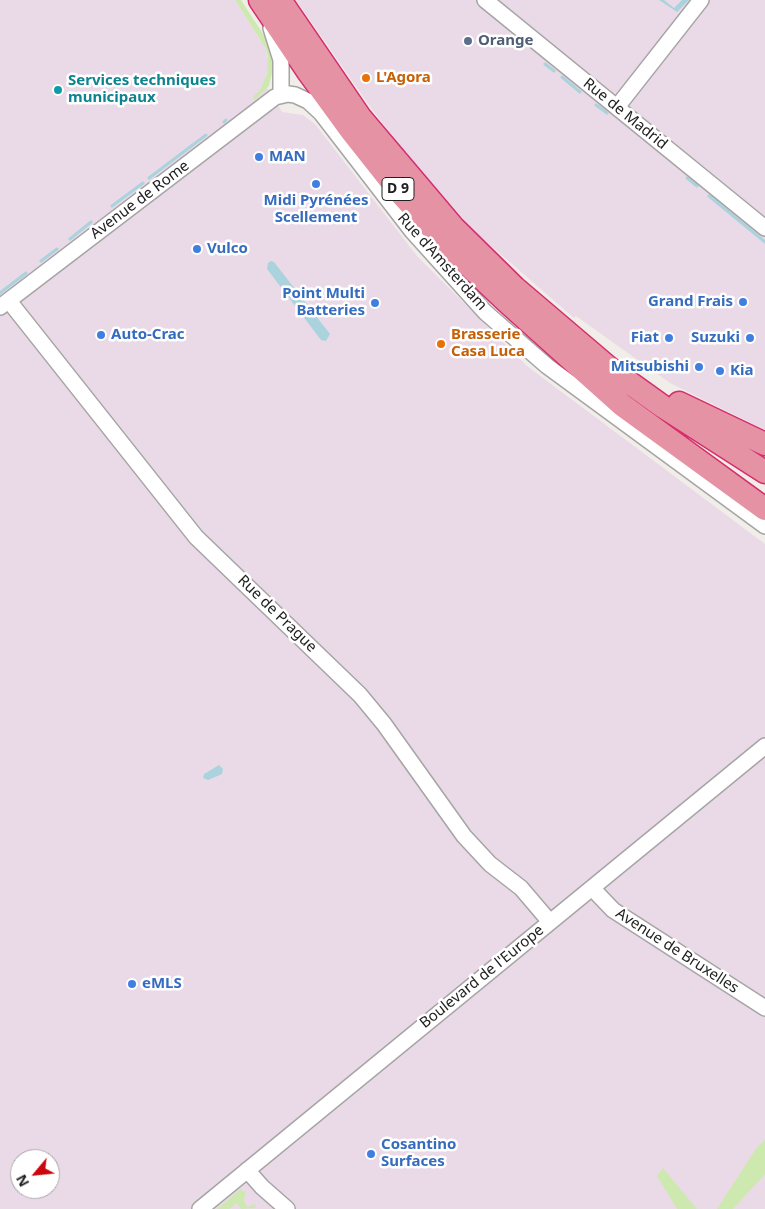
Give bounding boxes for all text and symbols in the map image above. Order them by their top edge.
place label: Orange [478,32,533,50]
marker: Orange [462,35,474,47]
place label: L'Agora [376,69,431,87]
place label: Services techniques municipaux [68,72,216,107]
marker: L'Agora [360,72,372,84]
street label: Rue de Madrid [579,75,671,153]
marker: Services techniques municipaux [52,84,64,96]
place label: MAN [269,148,306,166]
marker: MAN [253,151,265,163]
street label: Avenue de Rome [87,157,193,243]
marker: Midi Pyrénées Scellement [310,178,322,190]
road number: D 9 [382,178,414,200]
place label: Midi Pyrénées Scellement [264,192,368,227]
street label: Rue d'Amsterdam [394,210,490,314]
place label: Vulco [207,240,248,258]
marker: Vulco [191,243,203,255]
place label: Point Multi Batteries [282,285,365,320]
place label: Grand Frais [648,293,733,311]
marker: Grand Frais [737,296,749,308]
marker: Point Multi Batteries [369,297,381,309]
place label: Auto-Crac [111,326,185,344]
place label: Brasserie Casa Luca [451,326,525,361]
marker: Auto-Crac [95,329,107,341]
place label: Fiat [631,329,659,347]
place label: Suzuki [691,329,740,347]
marker: Fiat [663,332,675,344]
marker: Suzuki [744,332,756,344]
marker: Brasserie Casa Luca [435,338,447,350]
place label: Mitsubishi [611,358,689,376]
marker: Mitsubishi [693,361,705,373]
place label: Kia [730,362,753,380]
marker: Kia [714,365,726,377]
street label: Rue de Prague [234,572,320,656]
street label: Avenue de Bruxelles [612,905,742,997]
street label: Boulevard de l'Europe [416,921,548,1033]
place label: eMLS [142,975,182,993]
marker: eMLS [126,978,138,990]
place label: Cosantino Surfaces [381,1136,456,1171]
marker: Cosantino Surfaces [365,1148,377,1160]
north arrow [10,1149,60,1199]
text: N [11,1171,33,1190]

